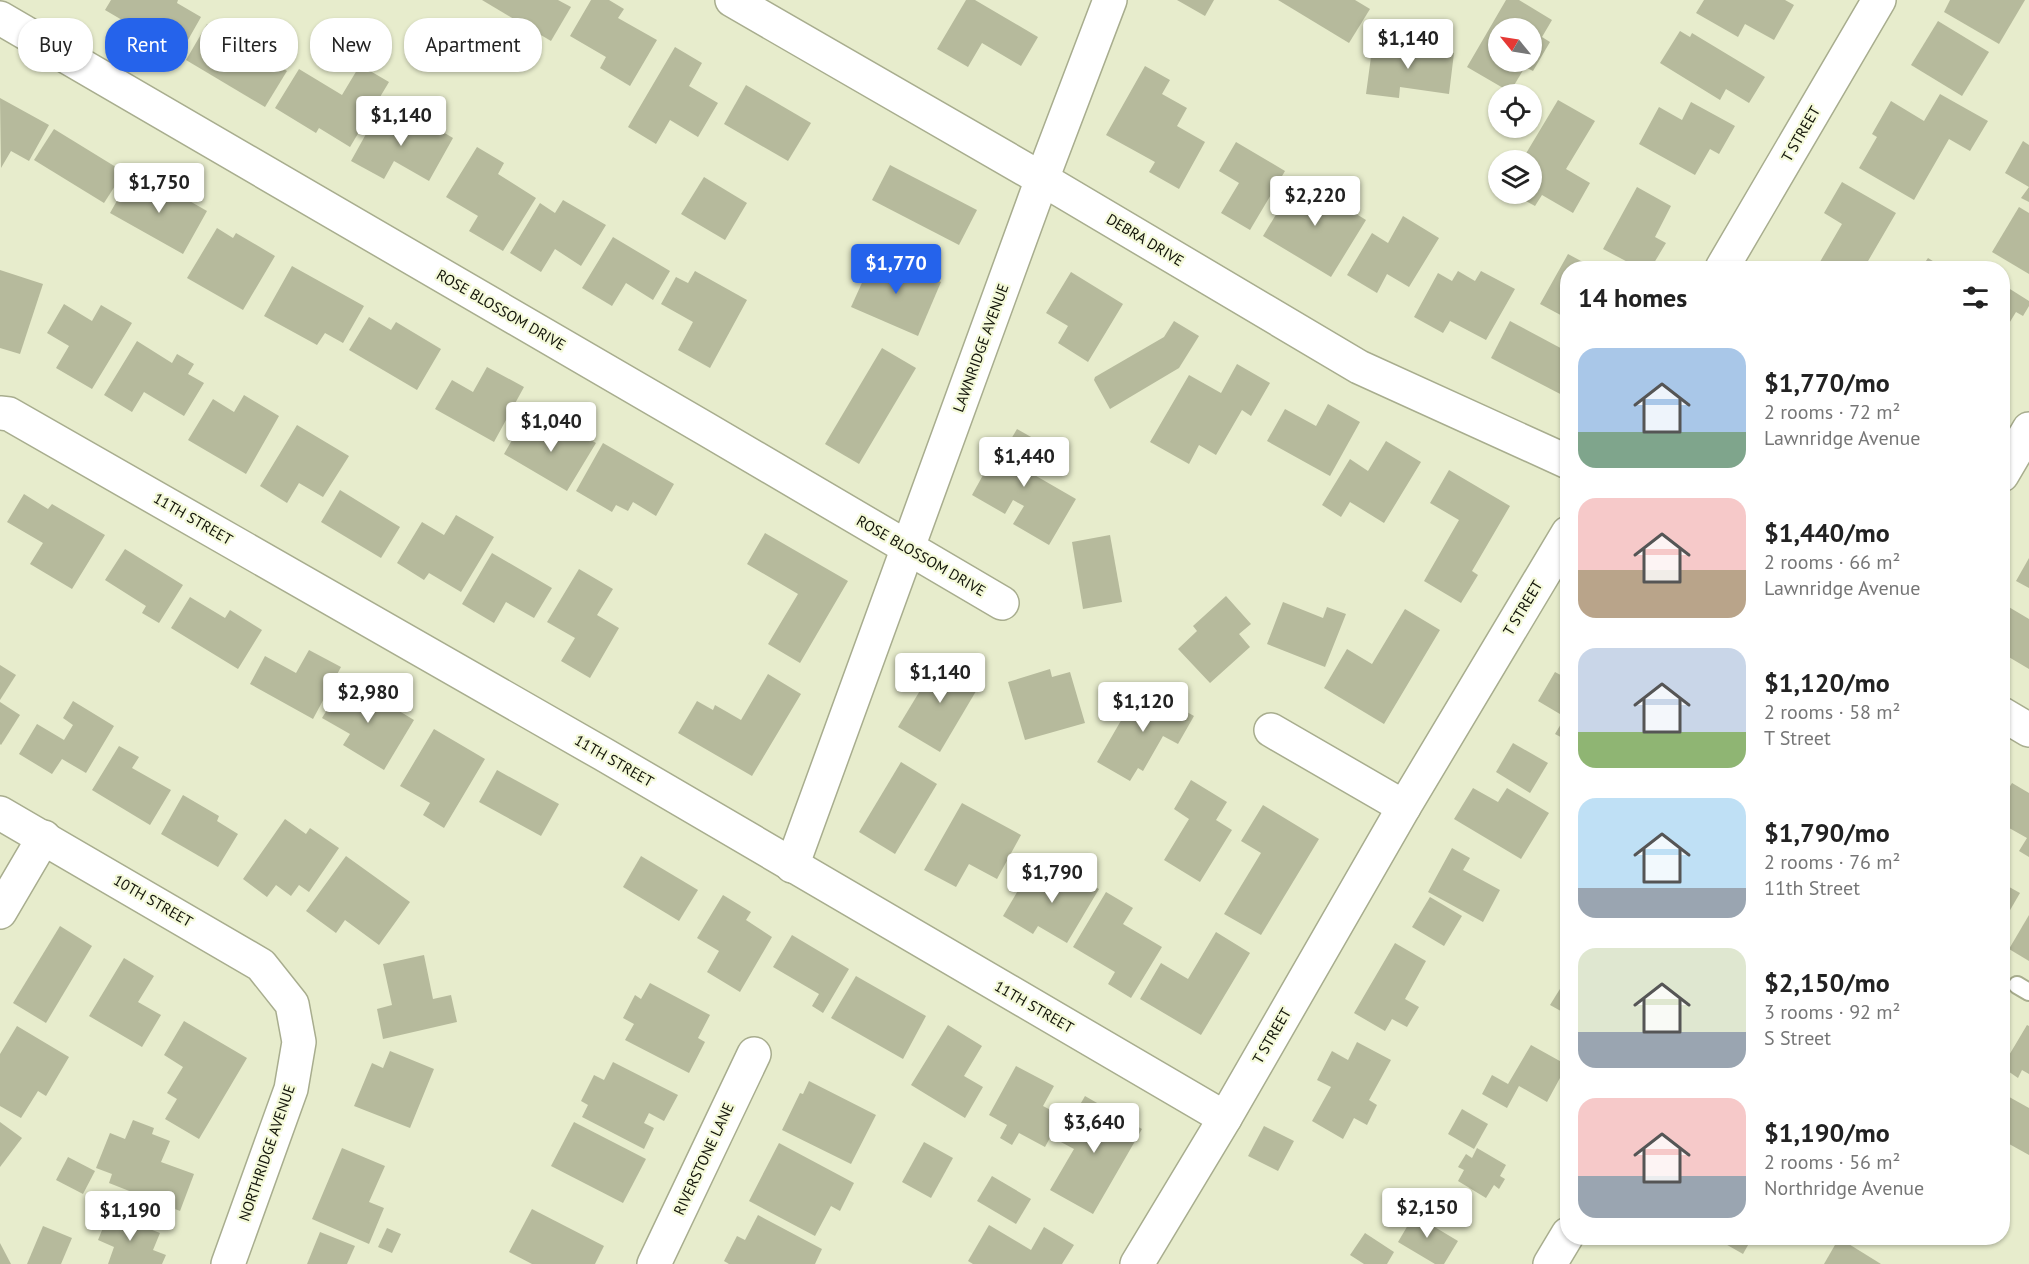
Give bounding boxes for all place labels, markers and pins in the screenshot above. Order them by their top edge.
pin: $1,140 [1359,19,1457,70]
pin: $1,140 [352,96,450,147]
pin: $1,750 [110,163,208,214]
pin: $2,220 [1266,176,1364,227]
pin: $1,770 [847,244,945,295]
pin: $1,040 [502,402,600,453]
pin: $1,440 [975,437,1073,488]
pin: $1,140 [891,653,989,704]
pin: $2,980 [319,673,417,724]
pin: $1,120 [1094,682,1192,733]
pin: $1,790 [1003,853,1101,904]
pin: $3,640 [1045,1103,1143,1154]
pin: $2,150 [1378,1188,1476,1239]
pin: $1,190 [81,1191,179,1242]

